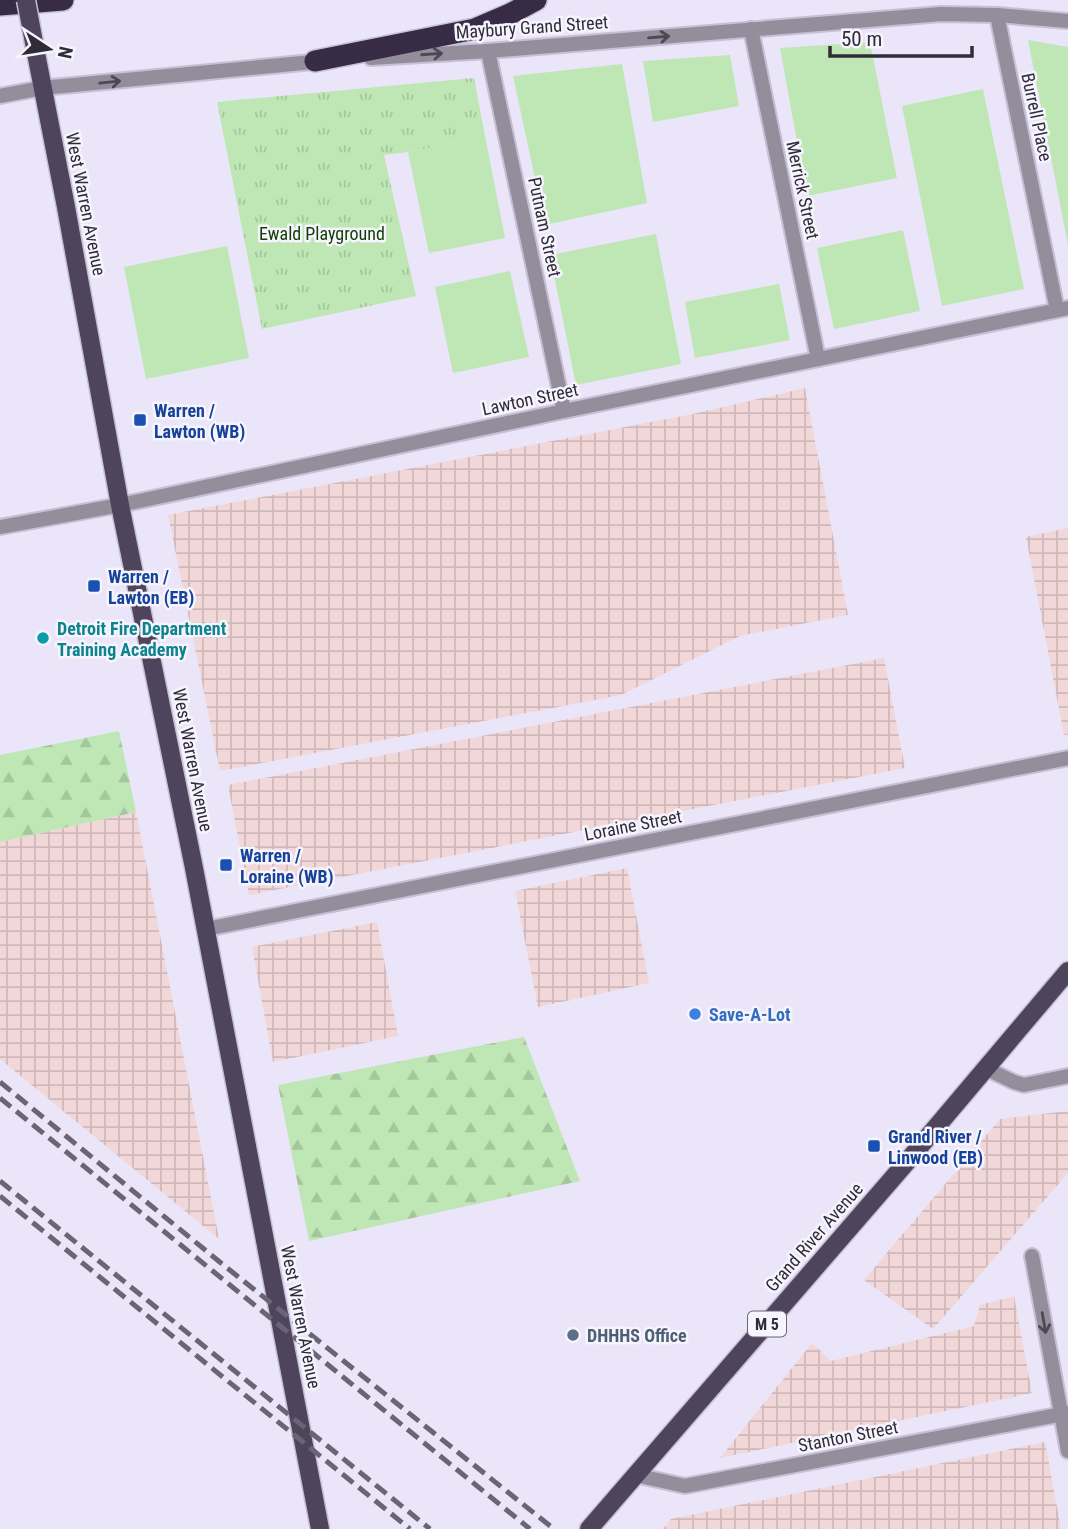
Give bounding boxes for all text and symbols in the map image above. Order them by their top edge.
street label: Maybury Grand Street [455,11,609,43]
north arrow [14,14,84,84]
scale bar [830,14,972,58]
text: 50 m [841,27,882,51]
one-way arrow [647,30,669,43]
text: N [53,44,78,61]
one-way arrow [420,47,442,60]
street label: Burrell Place [1017,71,1057,163]
one-way arrow [98,75,121,88]
street label: West Warren Avenue [62,131,110,277]
street label: Merrick Street [782,139,824,241]
street label: Putnam Street [524,175,566,279]
park label: Ewald Playground [259,223,385,244]
street label: Lawton Street [480,379,580,419]
place label: Warren / Lawton (WB) [154,400,245,443]
marker: Warren / Lawton (WB) [132,412,148,428]
place label: Warren / Lawton (EB) [108,566,194,609]
marker: Warren / Lawton (EB) [86,578,102,594]
place label: Detroit Fire Department Training Academy [57,618,227,660]
marker: Detroit Fire Department Training Academy [35,630,51,646]
street label: West Warren Avenue [169,687,217,833]
street label: Loraine Street [582,805,684,845]
place label: Warren / Loraine (WB) [240,845,333,888]
marker: Warren / Loraine (WB) [218,857,234,873]
place label: Save-A-Lot [709,1004,791,1025]
marker: Save-A-Lot [687,1006,703,1022]
place label: Grand River / Linwood (EB) [888,1126,983,1169]
marker: Grand River / Linwood (EB) [866,1138,882,1154]
street label: Grand River Avenue [761,1178,867,1296]
street label: West Warren Avenue [277,1244,325,1390]
one-way arrow [1038,1311,1051,1334]
road number: M 5 [748,1312,786,1336]
place label: DHHHS Office [587,1325,687,1346]
marker: DHHHS Office [565,1327,581,1343]
street label: Stanton Street [796,1416,900,1456]

